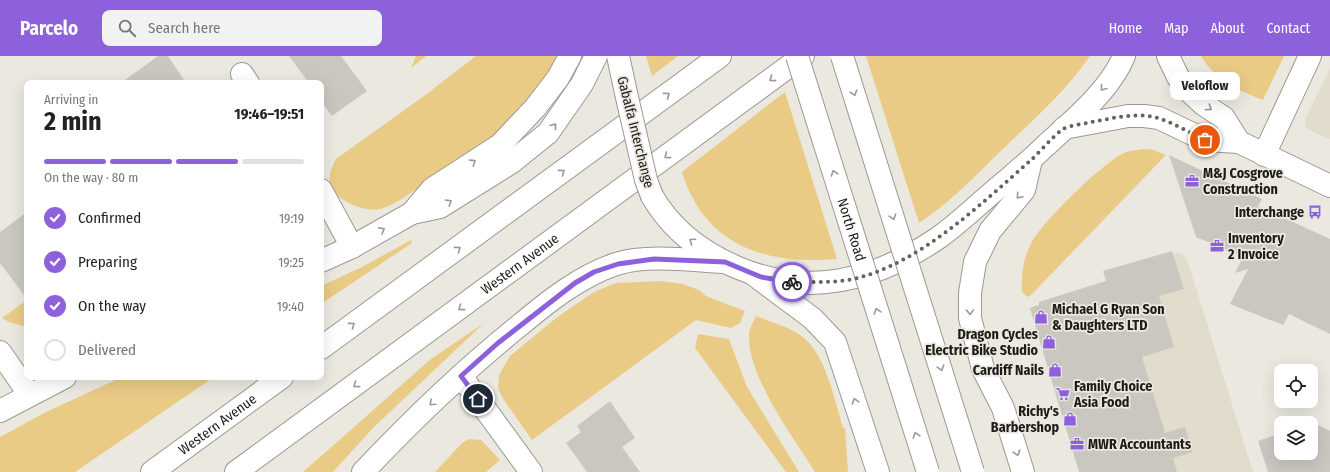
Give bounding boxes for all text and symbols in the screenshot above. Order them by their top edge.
search box [102,10,382,46]
text: Parcelo [20,17,78,40]
icon: search [116,17,138,39]
text: Search here [148,19,220,37]
text: Home [1109,20,1142,37]
text: Map [1164,20,1188,37]
text: About [1210,20,1245,37]
text: Contact [1267,20,1310,37]
callout: Veloflow [1170,72,1240,100]
one-way arrow [769,74,776,81]
street label: Gabalfa Interchange [613,75,658,190]
text: Veloflow [1182,78,1228,93]
one-way arrow [1101,84,1108,91]
one-way arrow [849,90,858,97]
text: Arriving in [44,92,98,107]
one-way arrow [663,92,670,100]
one-way arrow [1205,103,1212,111]
text: 19:46–19:51 [234,105,304,123]
text: 2 min [44,106,102,137]
one-way arrow [549,123,556,130]
pin [1188,123,1222,157]
icon: bag [1194,129,1216,151]
one-way arrow [665,151,672,158]
one-way arrow [469,160,476,167]
place label: M&J Cosgrove Construction [1203,165,1283,198]
text: On the way · 80 m [44,170,138,185]
one-way arrow [558,170,565,177]
one-way arrow [830,170,839,177]
office icon: M&J Cosgrove Construction [1184,173,1200,189]
one-way arrow [1016,192,1023,199]
street label: North Road [833,196,869,263]
one-way arrow [445,199,452,206]
place label: Interchange [1235,204,1304,221]
bus stop icon: Interchange [1307,204,1323,220]
icon: check [44,207,66,229]
text: Confirmed [78,209,141,227]
text: 19:19 [279,211,304,226]
one-way arrow [888,214,897,221]
one-way arrow [378,228,385,235]
street label: Western Avenue [478,230,562,298]
place label: Inventory 2 Invoice [1227,230,1284,263]
one-way arrow [689,238,696,246]
office icon: Inventory 2 Invoice [1209,238,1225,254]
one-way arrow [453,247,460,254]
icon: check [44,251,66,273]
text: Preparing [78,253,137,271]
text: 19:25 [278,255,304,270]
courier [772,262,812,302]
icon: bike [781,271,803,293]
icon: check [44,295,66,317]
text: On the way [78,297,146,315]
text: 19:40 [277,299,304,314]
place label: Michael G Ryan Son & Daughters LTD [1052,301,1165,334]
one-way arrow [458,303,465,311]
one-way arrow [873,307,882,314]
one-way arrow [966,309,974,315]
shop icon: Michael G Ryan Son & Daughters LTD [1033,309,1049,325]
one-way arrow [348,323,355,330]
place label: Dragon Cycles Electric Bike Studio [925,326,1039,359]
shop icon: Dragon Cycles Electric Bike Studio [1041,334,1057,350]
text: Delivered [78,341,136,359]
place label: Cardiff Nails [973,362,1044,379]
shop icon: Cardiff Nails [1047,362,1063,378]
one-way arrow [936,364,945,371]
map controls [1274,364,1318,460]
button: locate [1274,364,1318,408]
place label: Family Choice Asia Food [1073,378,1152,411]
one-way arrow [353,380,360,387]
pin [461,382,495,416]
supermarket icon: Family Choice Asia Food [1055,386,1071,402]
icon: home [467,388,489,410]
street label: Western Avenue [175,390,260,459]
one-way arrow [852,397,860,404]
one-way arrow [429,398,437,405]
place label: Richy's Barbershop [991,403,1059,436]
shop icon: Richy's Barbershop [1062,411,1078,427]
button: layers [1274,416,1318,460]
one-way arrow [912,431,921,438]
office icon: MWR Accountants [1069,436,1085,452]
place label: MWR Accountants [1088,436,1191,453]
one-way arrow [1012,450,1021,457]

